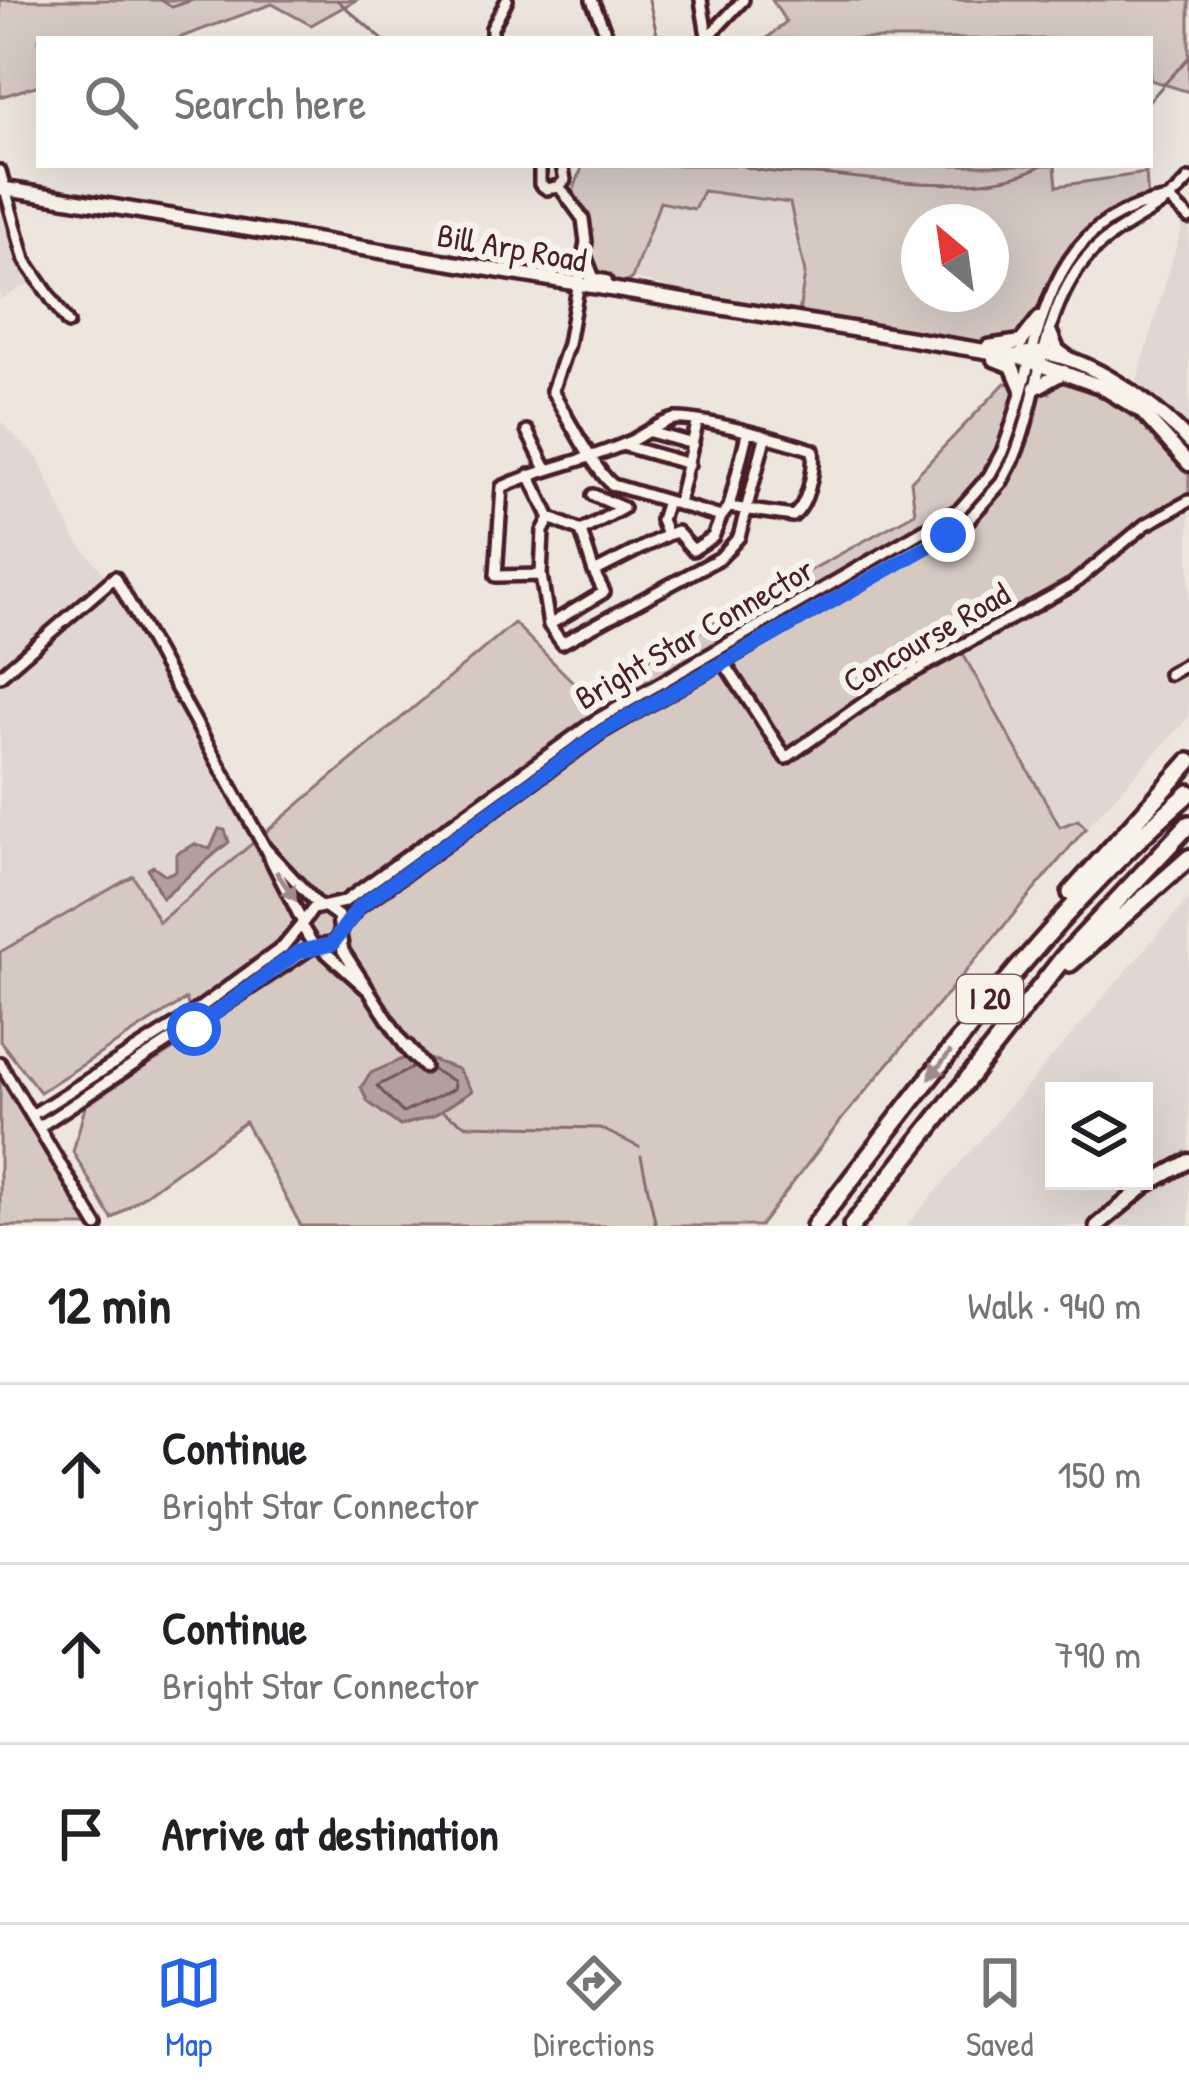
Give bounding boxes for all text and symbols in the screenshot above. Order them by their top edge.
search box [36,36,1153,168]
icon: search [78,69,144,135]
text: Search here [174,72,366,133]
north arrow [901,204,1009,312]
street label: Bill Arp Road [434,212,590,283]
route end [921,508,975,562]
street label: Bright Star Connector [567,547,822,720]
street label: Concourse Road [835,571,1018,703]
one-way arrow [274,869,296,902]
road number: I 20 [957,975,1023,1023]
route start [167,1002,221,1056]
one-way arrow [928,1049,953,1080]
map controls [1045,1082,1153,1190]
button: layers [1045,1082,1153,1190]
text: 12 min [48,1270,171,1339]
text: Walk · 940 m [967,1278,1141,1331]
text: Continue [162,1417,307,1478]
icon: ahead [48,1441,114,1507]
text: 150 m [1057,1447,1141,1500]
text: Bright Star Connector [162,1478,479,1531]
text: Continue [162,1597,307,1658]
icon: ahead [48,1621,114,1687]
text: 790 m [1054,1627,1141,1680]
text: Bright Star Connector [162,1658,479,1711]
icon: arrive [48,1801,114,1867]
text: Arrive at destination [162,1803,499,1864]
tab: Map [156,1950,222,2066]
tab: Directions [533,1950,655,2066]
tab: Saved [966,1950,1033,2066]

